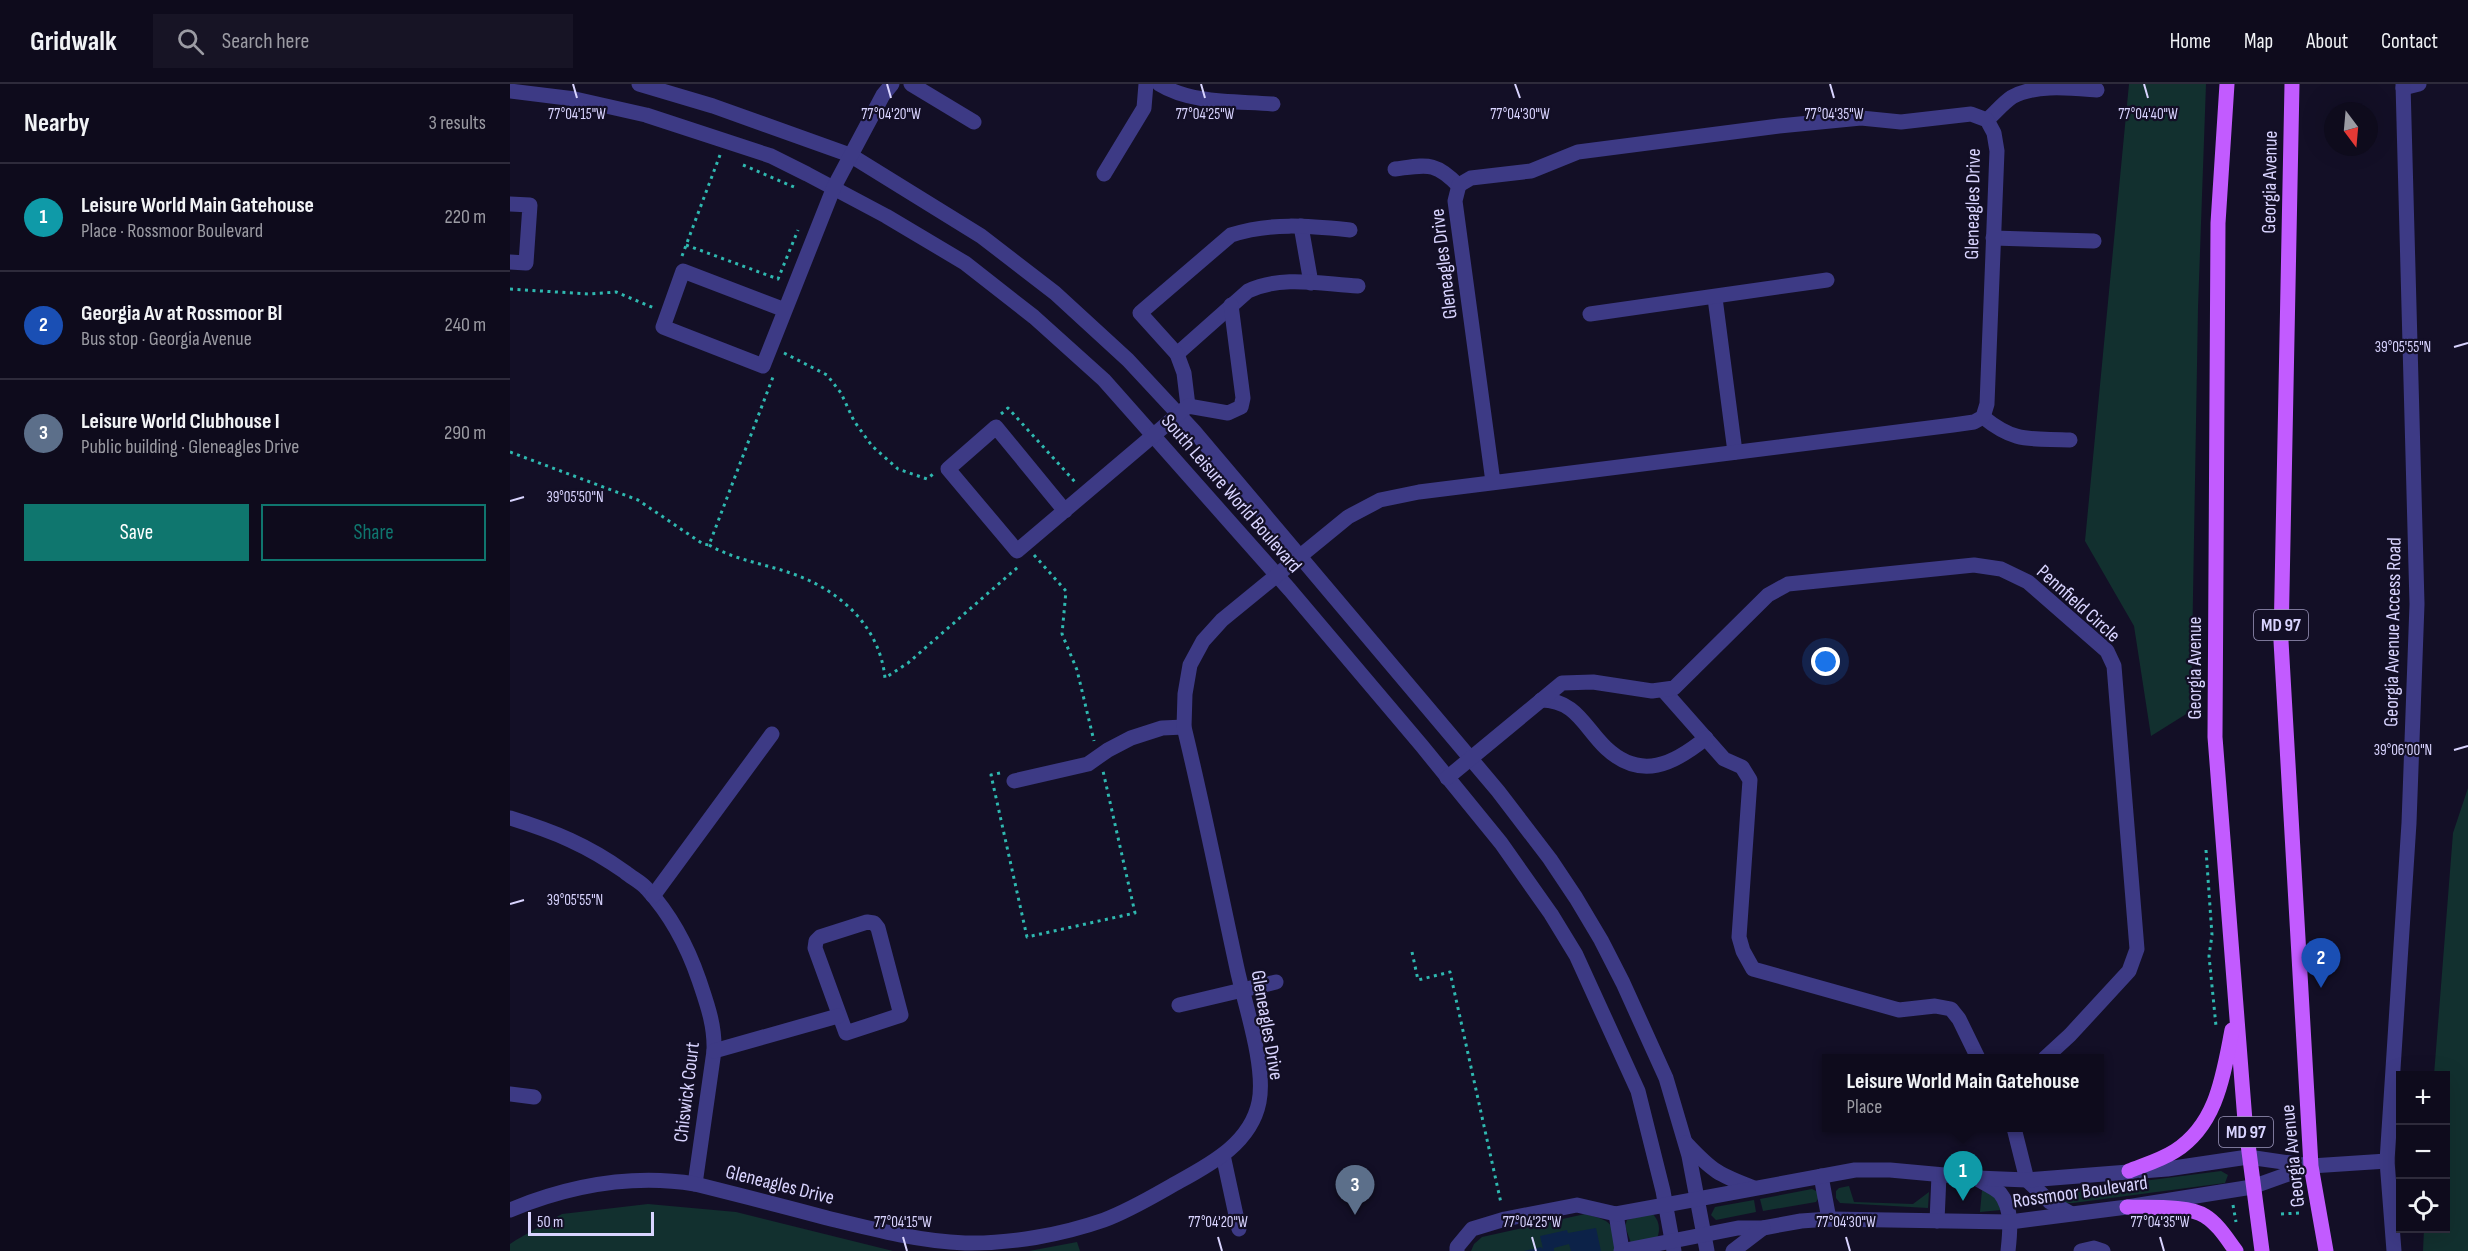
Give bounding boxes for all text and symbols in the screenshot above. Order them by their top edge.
search box [153,14,573,68]
text: Gridwalk [30,25,117,58]
icon: search [174,25,207,58]
text: Search here [222,28,309,55]
text: Home [2170,29,2211,54]
text: Map [2244,29,2273,54]
text: About [2306,29,2348,54]
text: Contact [2381,29,2438,54]
north arrow [2324,102,2378,156]
text: 77°04'15"W [548,105,606,124]
text: 77°04'20"W [861,105,921,124]
text: 77°04'25"W [1176,105,1235,124]
text: 77°04'30"W [1490,105,1550,124]
text: 77°04'35"W [1805,105,1864,124]
text: 77°04'40"W [2118,105,2178,124]
text: Nearby [24,108,90,139]
text: 3 results [429,111,486,135]
street label: Georgia Avenue [2257,130,2283,234]
street label: Gleneagles Drive [1960,148,1986,260]
text: Leisure World Main Gatehouse [81,192,314,219]
text: 1 [40,205,47,229]
text: 220 m [445,205,486,229]
street label: Gleneagles Drive [1425,207,1463,320]
text: Place · Rossmoor Boulevard [81,219,263,243]
text: Georgia Av at Rossmoor Bl [81,300,282,327]
text: 2 [39,313,48,337]
text: 240 m [445,313,486,337]
text: Bus stop · Georgia Avenue [81,327,252,351]
text: 39°05'55"N [2375,338,2431,357]
text: Leisure World Clubhouse I [81,408,280,435]
street label: South Leisure World Boulevard [1156,409,1307,578]
text: 3 [39,421,48,445]
text: 290 m [444,421,486,445]
text: Public building · Gleneagles Drive [81,435,299,459]
text: 39°05'50"N [546,488,604,507]
button: Save [24,504,249,561]
button: Share [261,504,486,561]
street label: Georgia Avenue Access Road [2379,537,2407,727]
street label: Pennfield Circle [2032,560,2125,648]
road number: MD 97 [2254,610,2308,640]
street label: Georgia Avenue [2183,616,2207,720]
your location [1811,647,1840,676]
text: 39°06'00"N [2374,741,2432,760]
text: 39°05'55"N [547,891,603,910]
pin: 2 [2302,938,2340,988]
street label: Gleneagles Drive [1246,968,1288,1082]
street label: Chiswick Court [669,1040,705,1144]
popup [1822,1054,2104,1132]
text: Leisure World Main Gatehouse [1846,1068,2080,1095]
map controls [2396,1071,2450,1233]
button: + [2396,1071,2450,1125]
text: Place [1846,1095,1882,1119]
street label: Georgia Avenue [2276,1103,2310,1208]
road number: MD 97 [2219,1117,2273,1147]
button: − [2396,1125,2450,1179]
pin: 1 [1944,1152,1982,1201]
street label: Gleneagles Drive [723,1160,837,1210]
pin: 3 [1336,1166,1374,1215]
street label: Rossmoor Boulevard [2011,1171,2149,1213]
button: locate [2396,1179,2450,1233]
scale bar [528,1209,654,1236]
text: 50 m [537,1213,563,1232]
text: 77°04'15"W [874,1213,932,1232]
text: 77°04'20"W [1188,1213,1248,1232]
text: 77°04'25"W [1503,1213,1562,1232]
text: 77°04'30"W [1816,1213,1876,1232]
text: 77°04'35"W [2131,1213,2190,1232]

